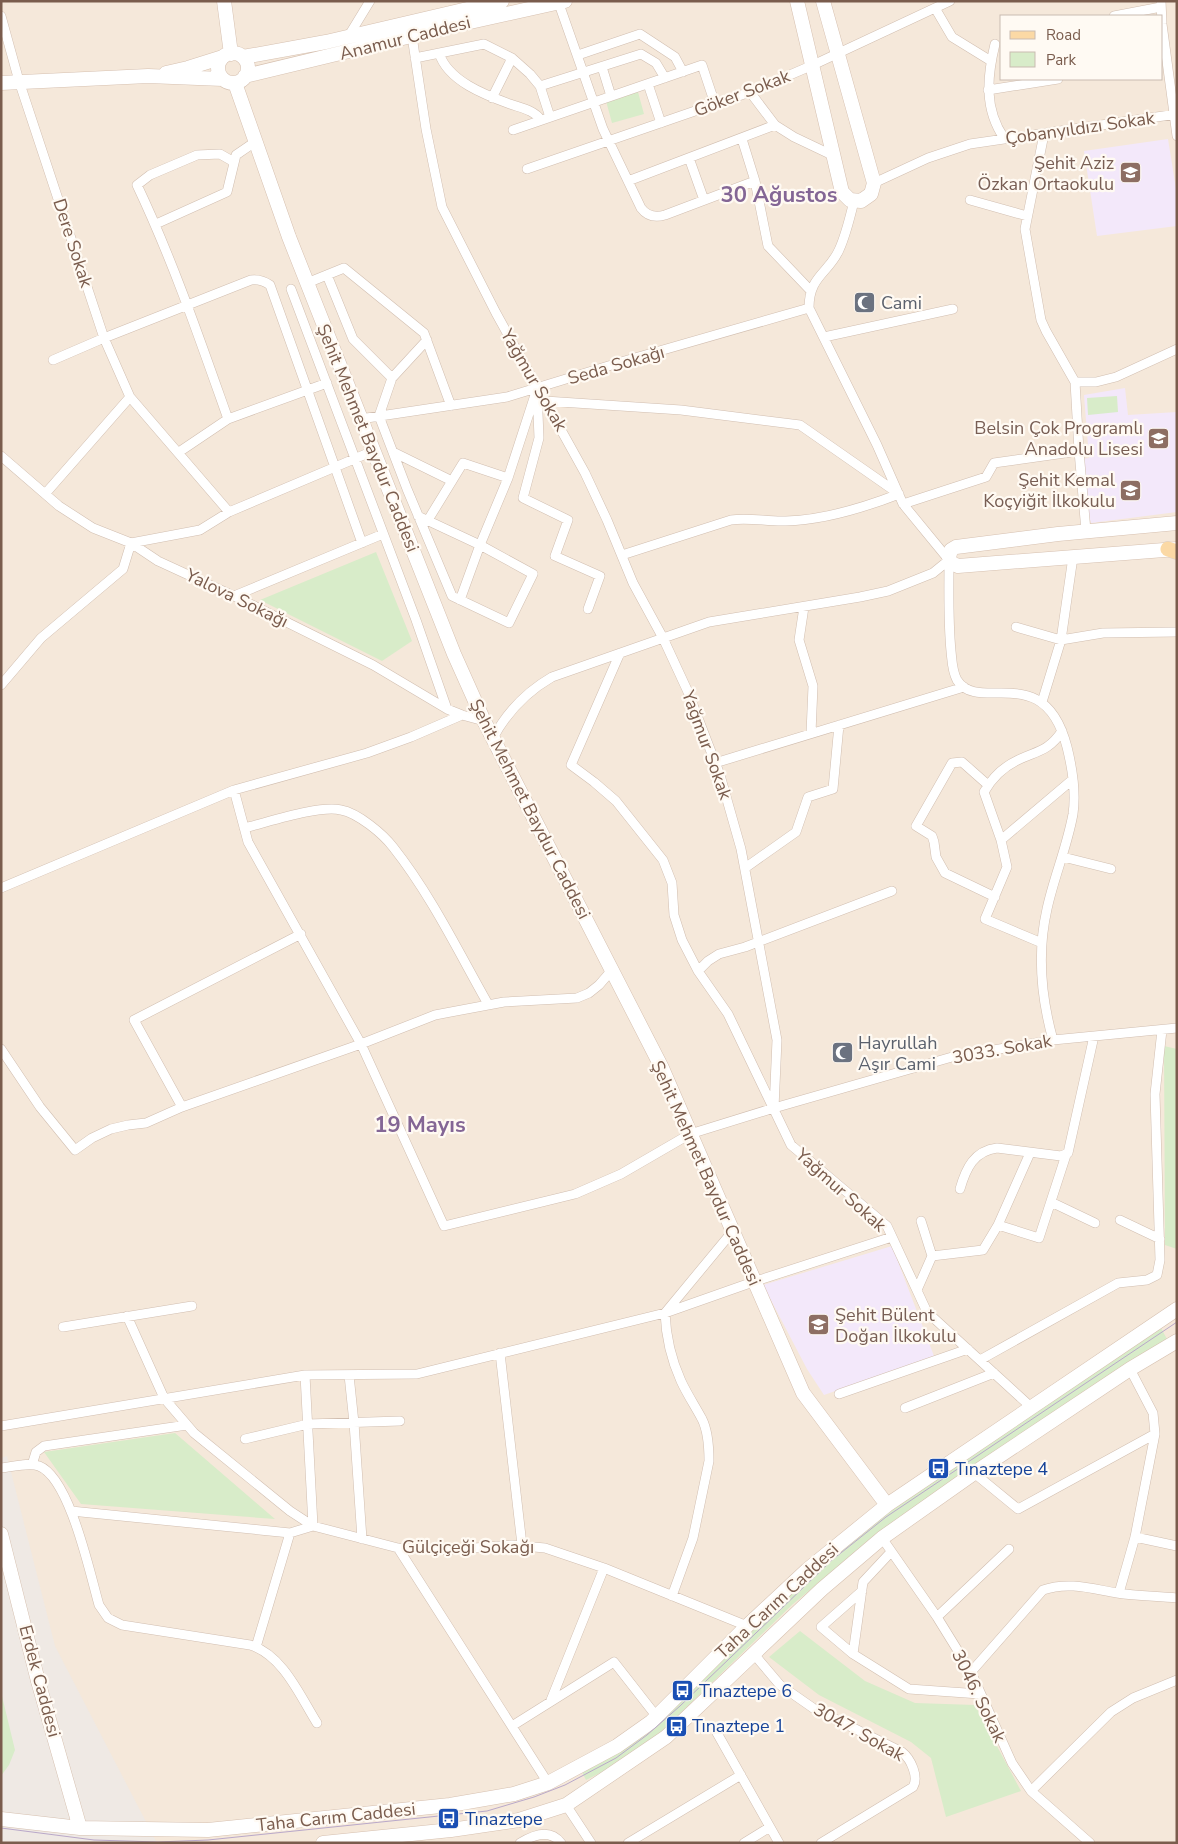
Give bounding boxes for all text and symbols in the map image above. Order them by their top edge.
street label: Anamur Caddesi [337,10,473,66]
legend [1000,15,1163,80]
text: Road [1046,25,1081,45]
text: Park [1046,50,1076,70]
street label: Göker Sokak [691,63,794,122]
street label: Çobanyıldızı Sokak [1004,105,1157,150]
place label: Şehit Aziz Özkan Ortaokulu [977,151,1114,196]
school or university icon: Şehit Aziz Özkan Ortaokulu [1118,161,1142,185]
district label: 30 Ağustos [721,180,838,210]
street label: Dere Sokak [47,196,99,291]
mosque icon: Cami [853,291,877,315]
place label: Cami [881,291,922,315]
street label: Şehit Mehmet Baydur Caddesi [311,320,425,556]
street label: Yağmur Sokak [494,324,574,436]
street label: Seda Sokağı [565,340,667,390]
place label: Belsin Çok Programlı Anadolu Lisesi [974,416,1143,461]
school or university icon: Belsin Çok Programlı Anadolu Lisesi [1147,426,1171,450]
place label: Şehit Kemal Koçyiğit İlkokulu [983,468,1116,513]
school or university icon: Şehit Kemal Koçyiğit İlkokulu [1119,478,1143,502]
street label: Yalova Sokağı [181,562,292,633]
street label: Yağmur Sokak [676,686,738,804]
street label: Şehit Mehmet Baydur Caddesi [464,695,596,923]
street label: 3033. Sokak [950,1028,1055,1070]
place label: Hayrullah Aşır Cami [858,1031,937,1076]
mosque icon: Hayrullah Aşır Cami [830,1041,854,1065]
street label: Şehit Mehmet Baydur Caddesi [645,1057,767,1289]
district label: 19 Mayıs [374,1110,466,1140]
street label: Yağmur Sokak [790,1142,892,1238]
place label: Şehit Bülent Doğan İlkokulu [835,1303,957,1348]
school or university icon: Şehit Bülent Doğan İlkokulu [807,1313,831,1337]
bus stop icon: Tınaztepe 4 [927,1457,951,1481]
place label: Tınaztepe 4 [955,1457,1048,1481]
street label: Gülçiçeği Sokağı [402,1535,534,1559]
street label: Taha Carım Caddesi [710,1538,844,1664]
street label: Erdek Caddesi [13,1622,67,1740]
street label: 3046. Sokak [946,1646,1012,1747]
bus stop icon: Tınaztepe 6 [671,1679,695,1703]
place label: Tınaztepe 6 [699,1679,792,1703]
street label: 3047. Sokak [809,1697,910,1767]
bus stop icon: Tınaztepe 1 [664,1714,688,1738]
place label: Tınaztepe 1 [692,1714,785,1738]
street label: Taha Carım Caddesi [255,1797,417,1837]
bus stop icon: Tınaztepe [437,1807,461,1831]
place label: Tınaztepe [465,1807,543,1831]

